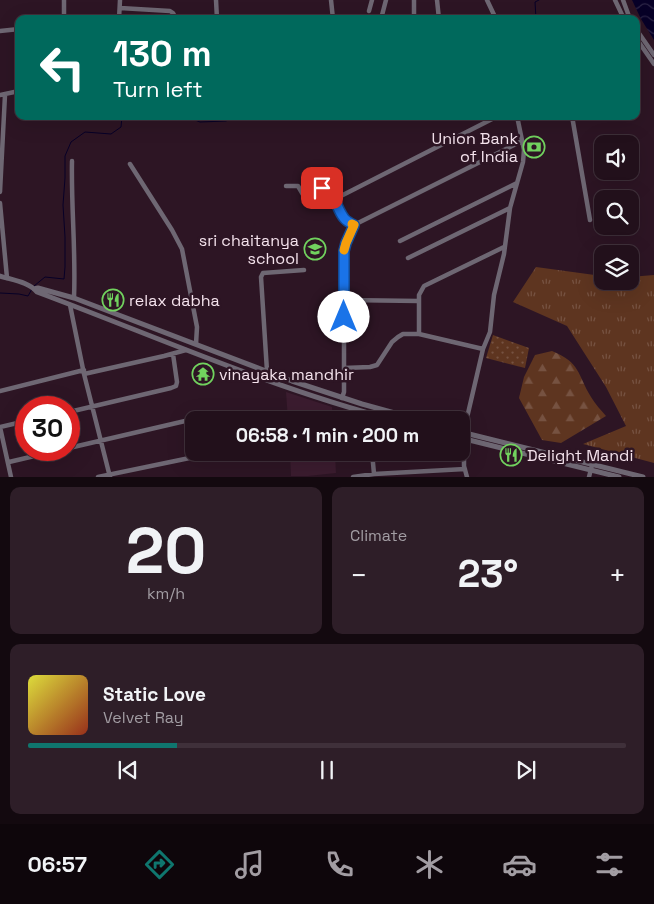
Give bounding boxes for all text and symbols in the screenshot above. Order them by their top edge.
text: 130 m [113,32,212,76]
icon: left [30,35,95,100]
text: Turn left [113,75,203,103]
place label: Union Bank of India [432,128,518,167]
bank icon: Union Bank of India [522,135,546,159]
map controls [594,135,639,290]
button: sound [594,135,639,180]
pin [301,167,343,209]
icon: arrive [308,174,336,202]
button: search [594,190,639,235]
place label: sri chaitanya school [199,230,299,269]
school or university icon: sri chaitanya school [303,237,327,261]
button: layers [594,245,639,290]
restaurant icon: relax dabha [101,288,125,312]
place label: relax dabha [129,290,220,311]
position arrow [317,290,369,342]
temple icon: vinayaka mandhir [191,362,215,386]
place label: vinayaka mandhir [219,364,354,385]
speed limit sign: 30 [15,396,80,461]
text: 06:58 · 1 min · 200 m [236,423,419,448]
restaurant icon: Delight Mandi [499,443,523,467]
place label: Delight Mandi [527,445,633,466]
text: 20 [126,509,206,592]
text: Climate [350,525,407,546]
text: 23° [458,550,518,598]
text: − [350,557,367,593]
text: + [609,557,626,593]
text: km/h [147,583,185,604]
text: Static Love [103,682,206,707]
text: Velvet Ray [103,707,184,728]
icon: previous [114,756,142,784]
icon: pause [313,756,341,784]
icon: next [512,756,540,784]
icon: directions [142,847,177,882]
icon: music [232,847,267,882]
icon: phone [322,847,357,882]
icon: climate [412,847,447,882]
icon: car [502,847,537,882]
icon: filters [592,847,627,882]
text: 06:57 [27,850,87,878]

